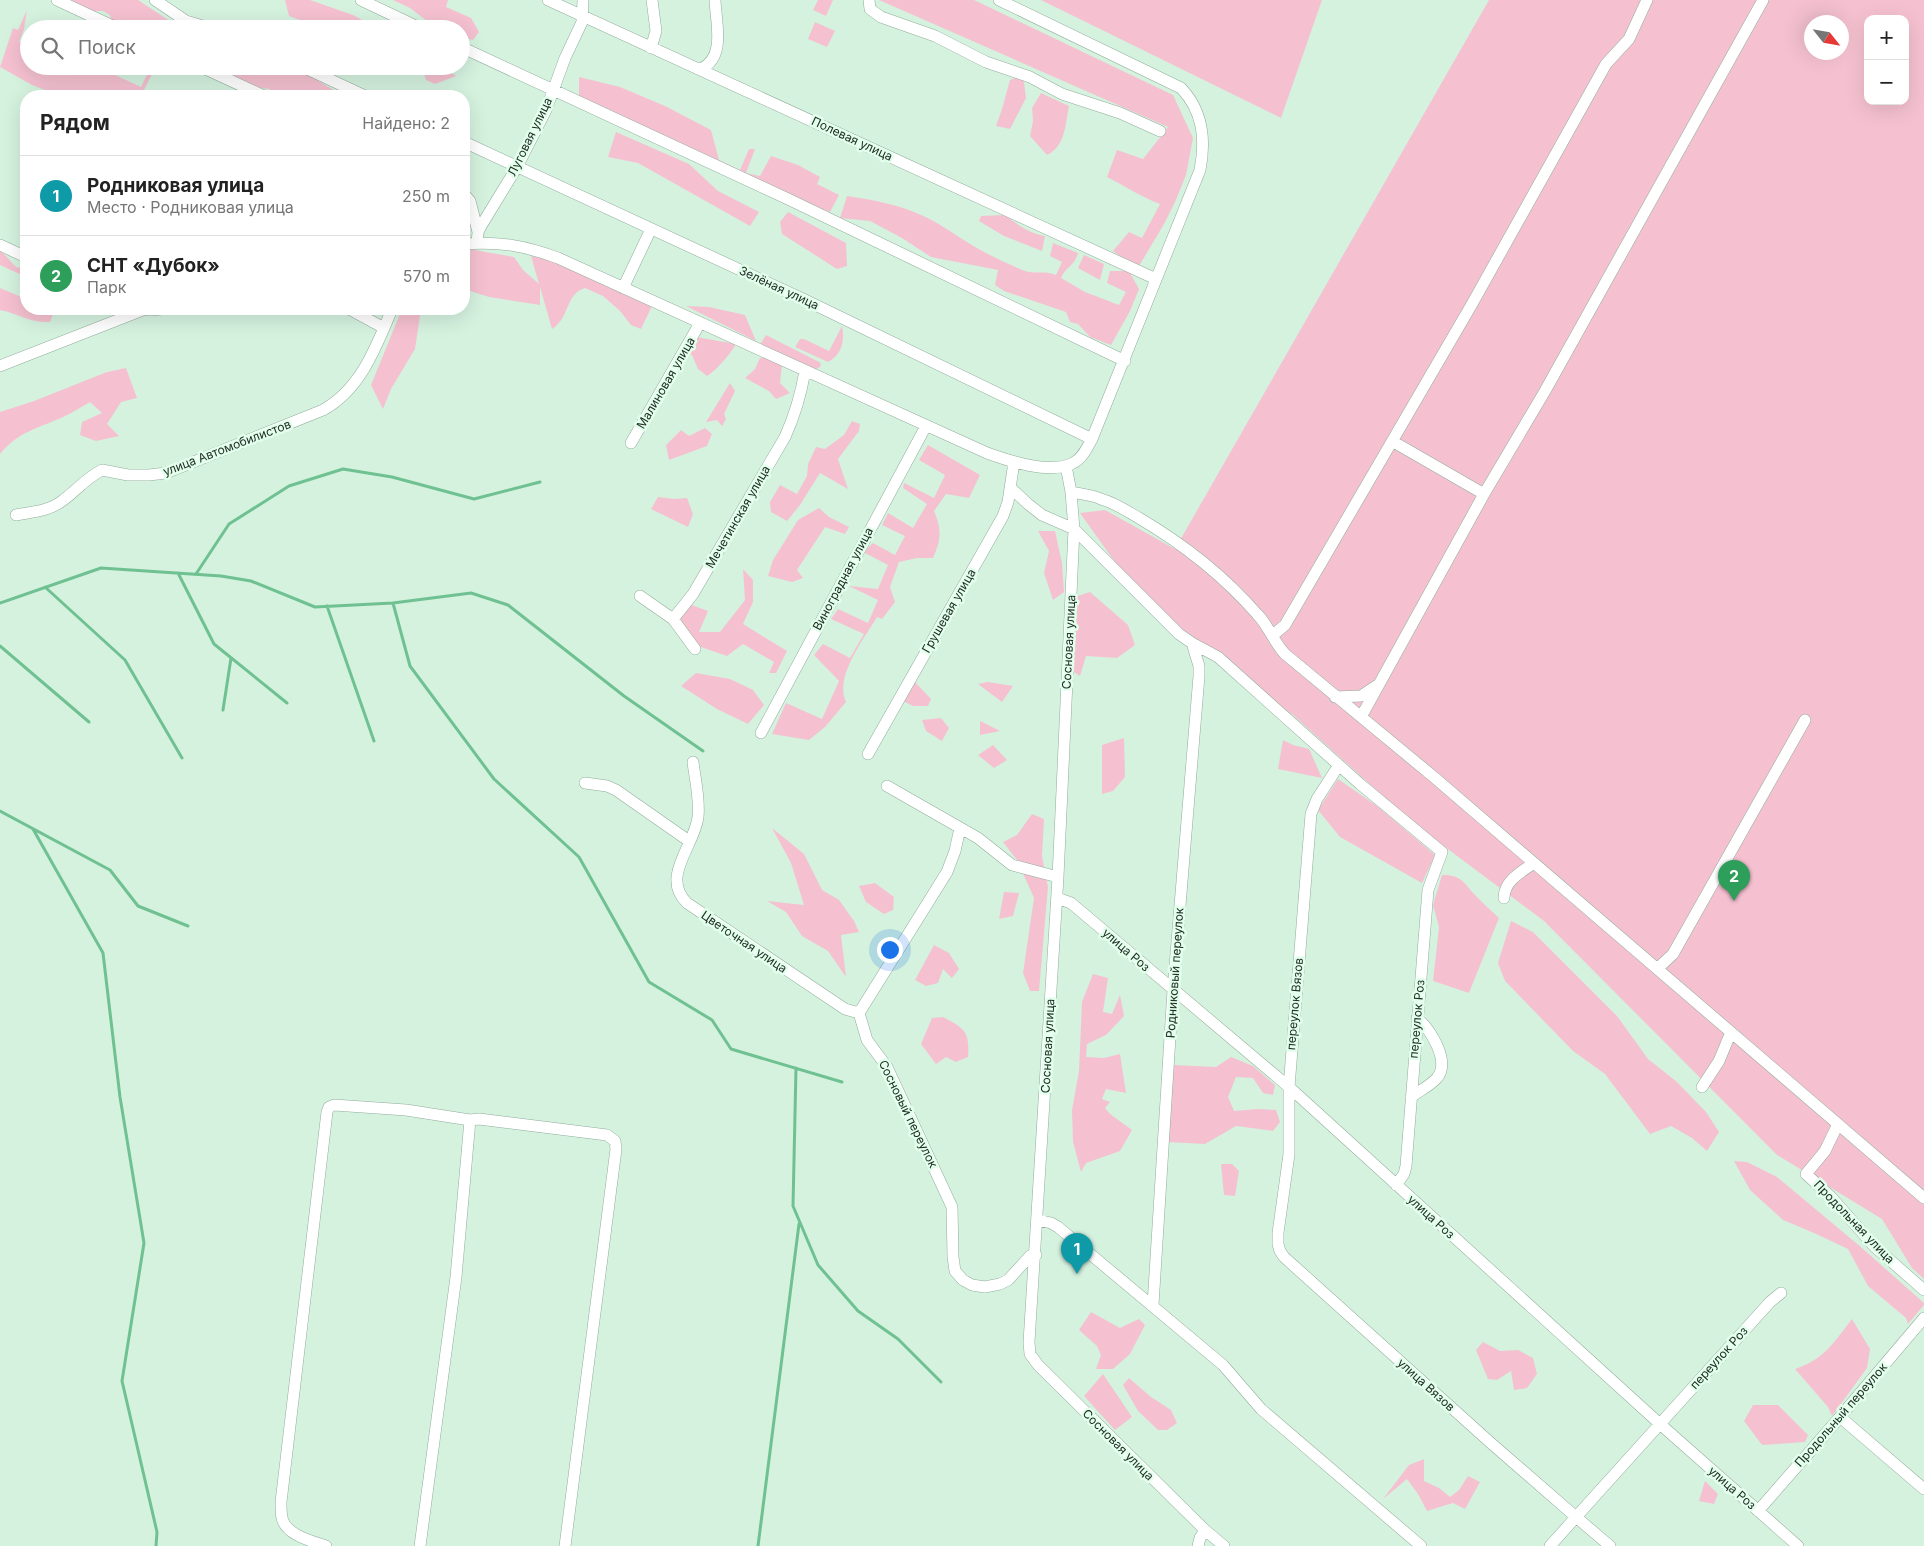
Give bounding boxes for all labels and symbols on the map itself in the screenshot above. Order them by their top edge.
north arrow [1804,15,1849,60]
street label: Луговая улица [504,95,555,179]
street label: Полевая улица [809,113,895,164]
street label: Зелёная улица [737,263,821,313]
street label: Малиновая улица [633,334,698,431]
street label: улица Автомобилистов [161,416,293,479]
street label: Мечетинская улица [702,463,773,571]
street label: Виноградная улица [809,525,876,633]
street label: Грушевая улица [918,566,979,655]
street label: Сосновая улица [1059,594,1078,690]
pin: 2 [1718,860,1750,901]
street label: Цветочная улица [699,907,790,976]
street label: Родниковый переулок [1162,907,1187,1039]
street label: улица Роз [1099,925,1153,974]
your location [877,937,903,963]
street label: переулок Вязов [1283,957,1306,1051]
street label: переулок Роз [1406,979,1427,1059]
street label: Сосновая улица [1038,998,1057,1094]
street label: Сосновый переулок [876,1057,941,1171]
street label: Продольная улица [1811,1177,1898,1266]
street label: улица Роз [1405,1192,1458,1242]
pin: 1 [1061,1233,1093,1274]
street label: переулок Роз [1687,1323,1751,1392]
street label: улица Вязов [1395,1355,1458,1414]
street label: Продольный переулок [1791,1359,1890,1470]
street label: Сосновая улица [1080,1406,1157,1483]
street label: улица Роз [1705,1463,1759,1512]

